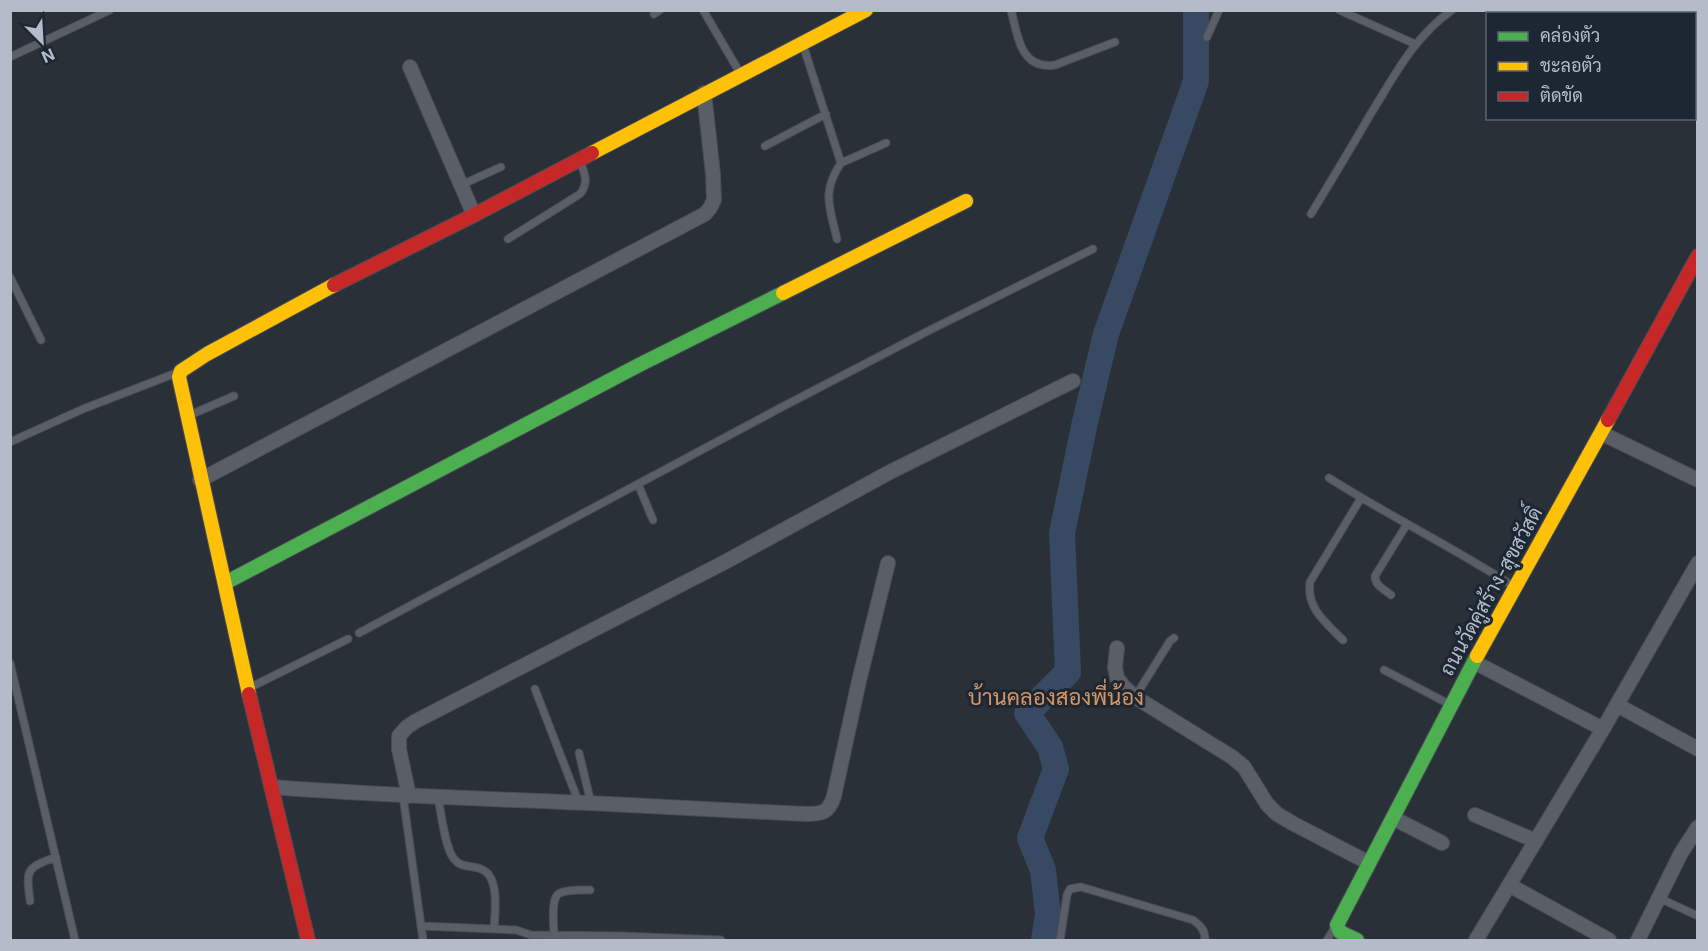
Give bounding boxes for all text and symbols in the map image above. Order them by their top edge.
north arrow [12,12,72,72]
legend [1486,12,1696,120]
text: คล่องตัว [1540,24,1600,46]
text: N [38,44,58,67]
text: ชะลอตัว [1540,55,1602,76]
text: ติดขัด [1540,85,1583,106]
street label: ถนนวัดคู่สร้าง-สุขสวัสดิ์ [1429,499,1550,681]
district label: บ้านคลองสองพี่น้อง [968,678,1144,710]

